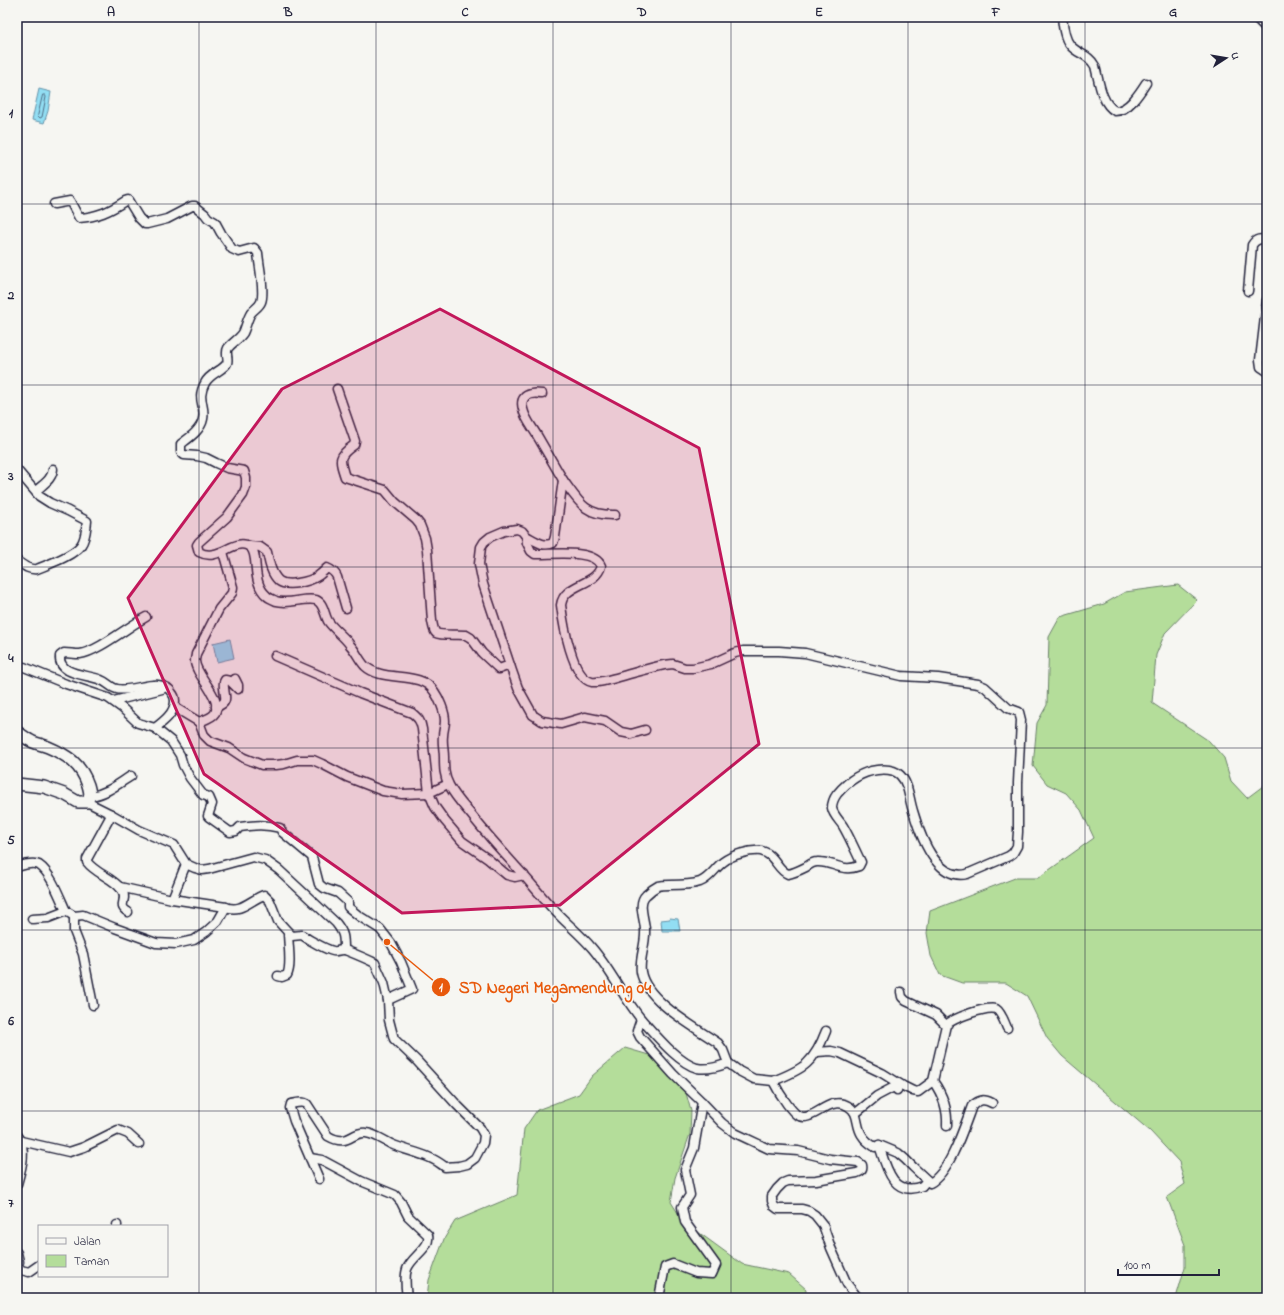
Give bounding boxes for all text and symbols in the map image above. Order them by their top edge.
text: A [107,3,115,22]
text: B [283,3,293,22]
text: C [461,3,469,22]
text: D [636,3,647,22]
text: E [815,3,823,22]
text: F [991,3,1001,22]
text: G [1169,3,1177,22]
north arrow [1206,38,1246,78]
text: U [1226,51,1243,61]
text: 1 [9,104,14,123]
text: 2 [7,286,15,305]
text: 3 [7,467,14,486]
text: 4 [7,649,14,668]
text: 5 [7,831,15,850]
callout: SD Negeri Megamendung 04 [431,973,659,1002]
text: SD Negeri Megamendung 04 [459,976,652,1003]
text: 1 [439,979,443,997]
text: 6 [7,1012,14,1031]
text: 7 [8,1194,14,1213]
legend [38,1225,168,1277]
text: Jalan [74,1233,101,1251]
scale bar [1118,1251,1219,1277]
text: Taman [74,1253,109,1271]
text: 100 m [1124,1257,1151,1275]

